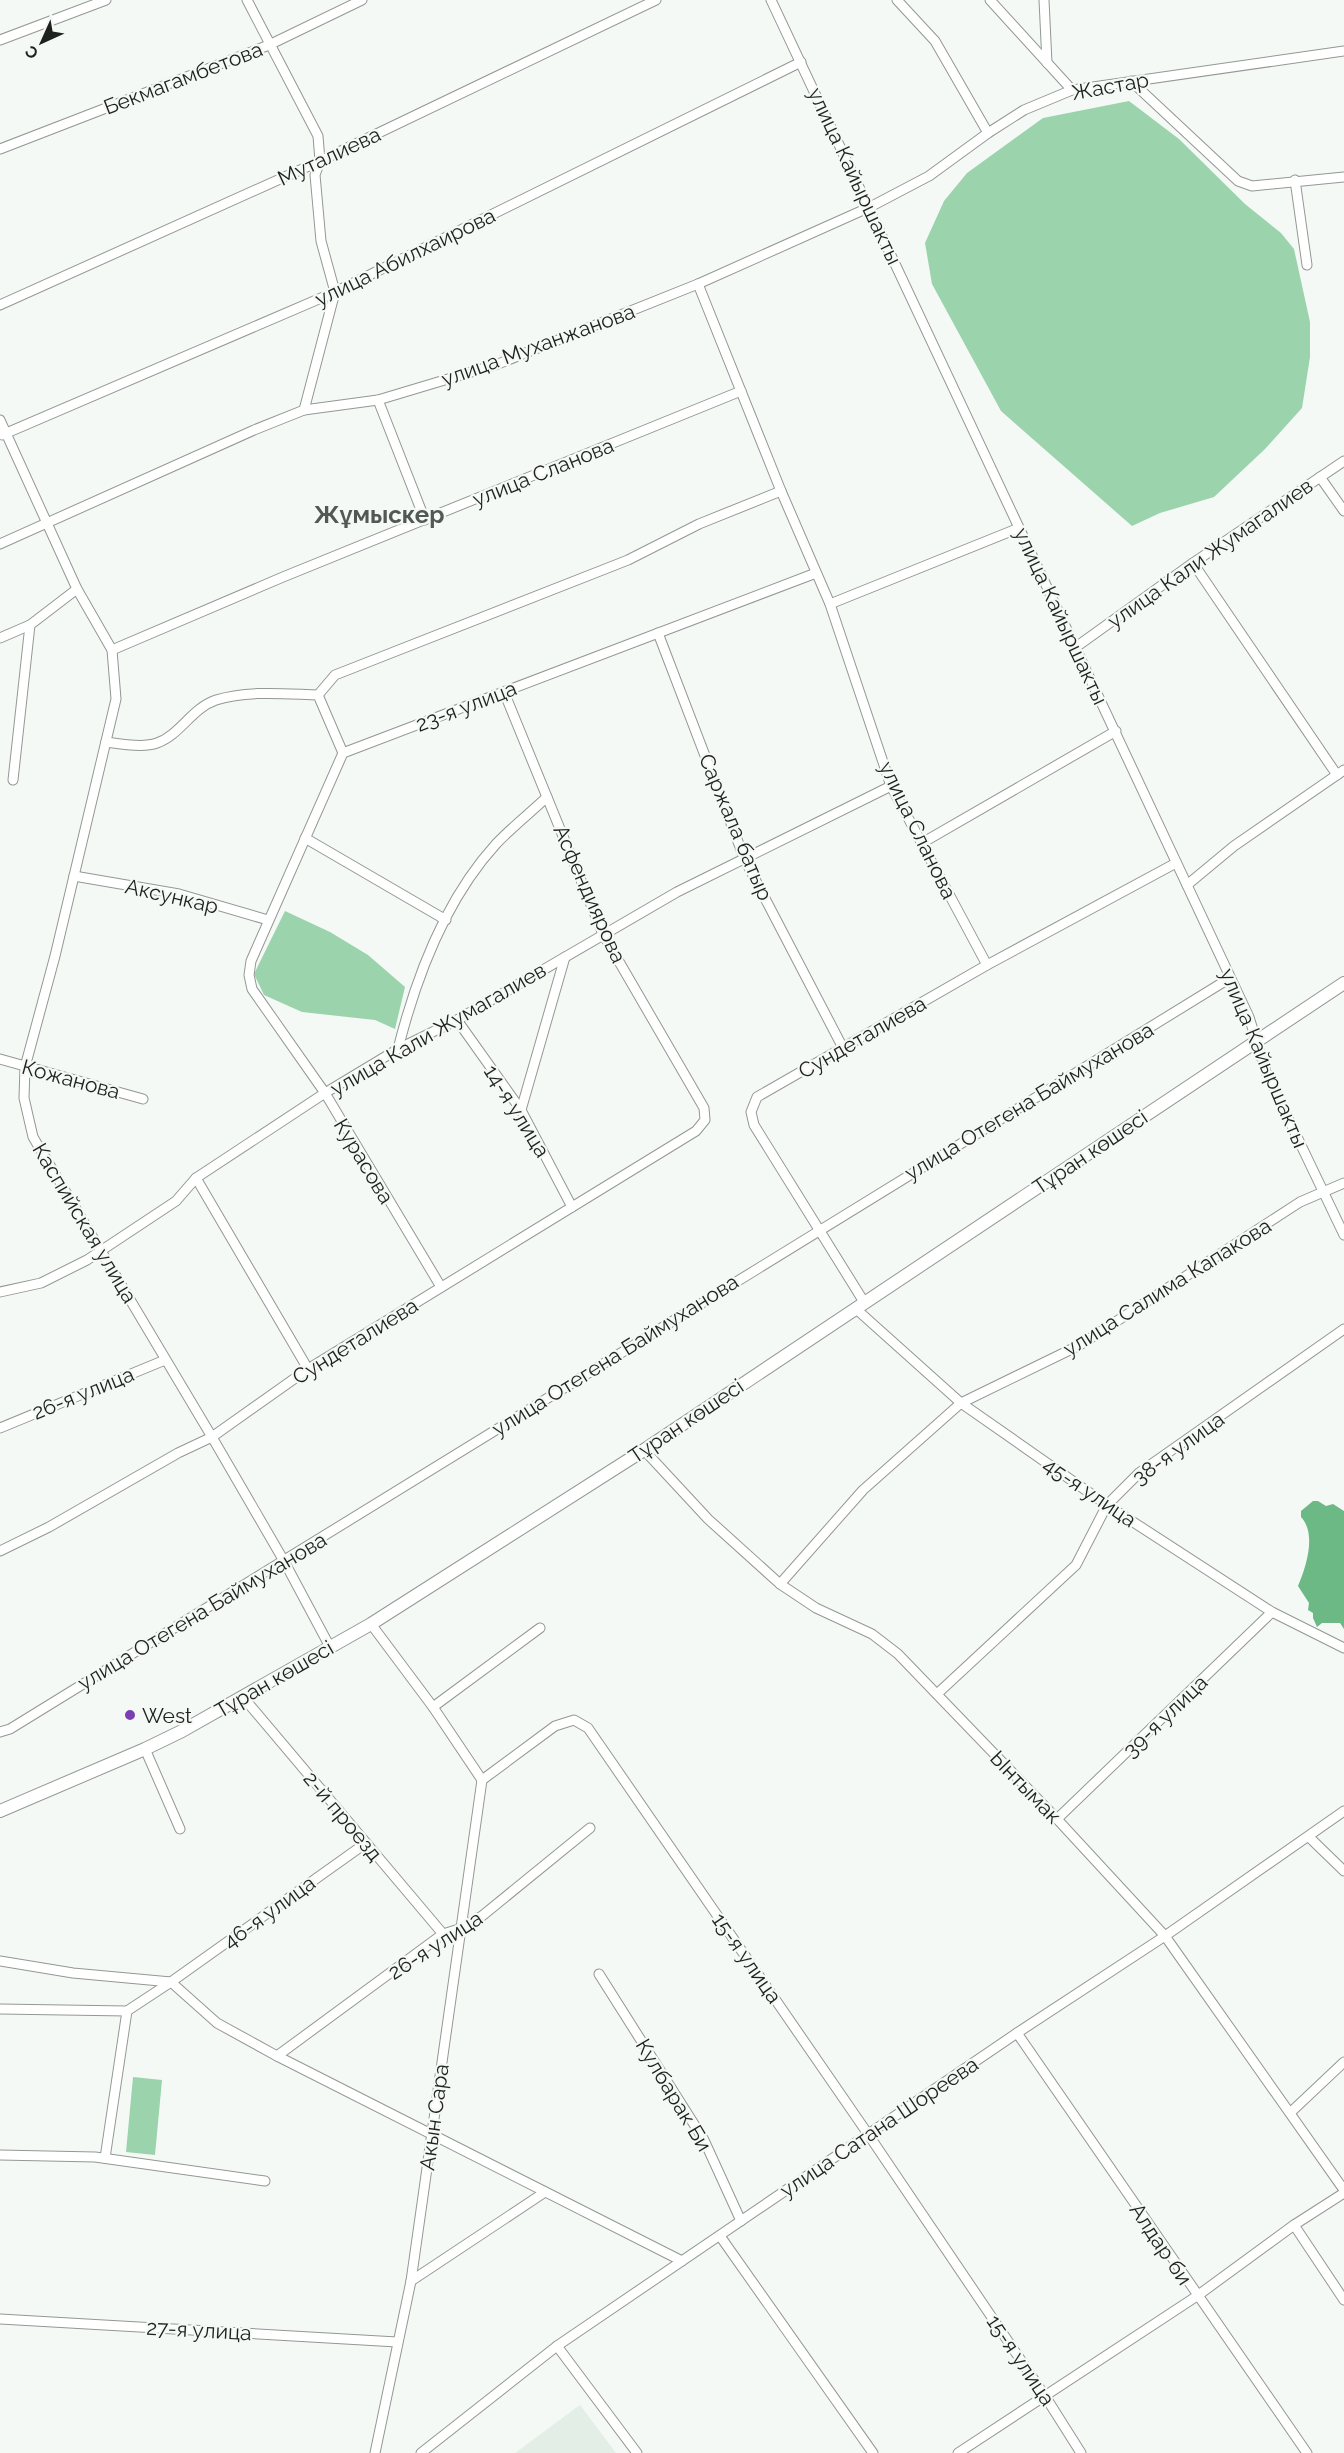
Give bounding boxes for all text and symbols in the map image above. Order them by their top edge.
north arrow [12,12,72,72]
street label: Бекмагамбетова [100,36,266,120]
text: С [21,42,42,63]
street label: Жастар [1069,67,1151,105]
street label: улица Кайыршакты [803,83,907,269]
street label: Муталиева [274,121,384,191]
street label: улица Абилхаирова [311,202,499,312]
street label: улица Муханжанова [438,298,638,392]
street label: улица Сланова [469,432,617,512]
street label: улица Кали Жумагалиев [1103,473,1317,633]
district label: Жұмыскер [314,500,444,529]
street label: улица Кайыршакты [1009,523,1113,709]
street label: 23-я улица [412,675,520,737]
street label: Саржала батыр [694,750,778,904]
street label: улица Сланова [874,757,962,903]
street label: Асфендиярова [548,821,632,967]
street label: Аксункар [123,873,221,919]
street label: улица Кали Жумагалиев [326,957,550,1101]
street label: улица Кайыршакты [1215,964,1313,1152]
street label: Сундеталиева [794,990,930,1084]
street label: улица Отегена Баймуханова [900,1017,1158,1185]
street label: Кожанова [19,1054,123,1104]
street label: 14-я улица [479,1060,555,1162]
street label: Тұран көшесі [1028,1104,1152,1200]
street label: Курасова [329,1114,399,1208]
street label: Каспийская улица [27,1139,143,1307]
street label: улица Салима Капакова [1059,1213,1275,1361]
street label: улица Отегена Баймуханова [487,1269,743,1441]
street label: Сундеталиева [288,1292,422,1390]
street label: 26-я улица [28,1361,138,1425]
street label: Тұран көшесі [624,1373,748,1469]
street label: 38-я улица [1127,1406,1229,1490]
street label: 45-я улица [1039,1452,1141,1532]
street label: улица Отегена Баймуханова [73,1527,331,1695]
street label: Тұран көшесі [210,1635,338,1723]
street label: 39-я улица [1118,1670,1212,1762]
place label: West [142,1703,192,1728]
marker: West [123,1708,137,1722]
street label: Ынтымак [985,1745,1067,1829]
street label: 2-й проезд [298,1766,388,1866]
street label: 46-я улица [218,1870,320,1954]
street label: 26-я улица [383,1905,487,1985]
street label: 15-я улица [707,1908,787,2008]
street label: Кулбарак Би [631,2034,717,2156]
street label: улица Сатана Шореева [775,2051,983,2203]
street label: Акын Сара [414,2062,454,2172]
street label: Алдар би [1125,2198,1197,2290]
street label: 15-я улица [981,2310,1061,2410]
street label: 27-я улица [146,2315,252,2345]

